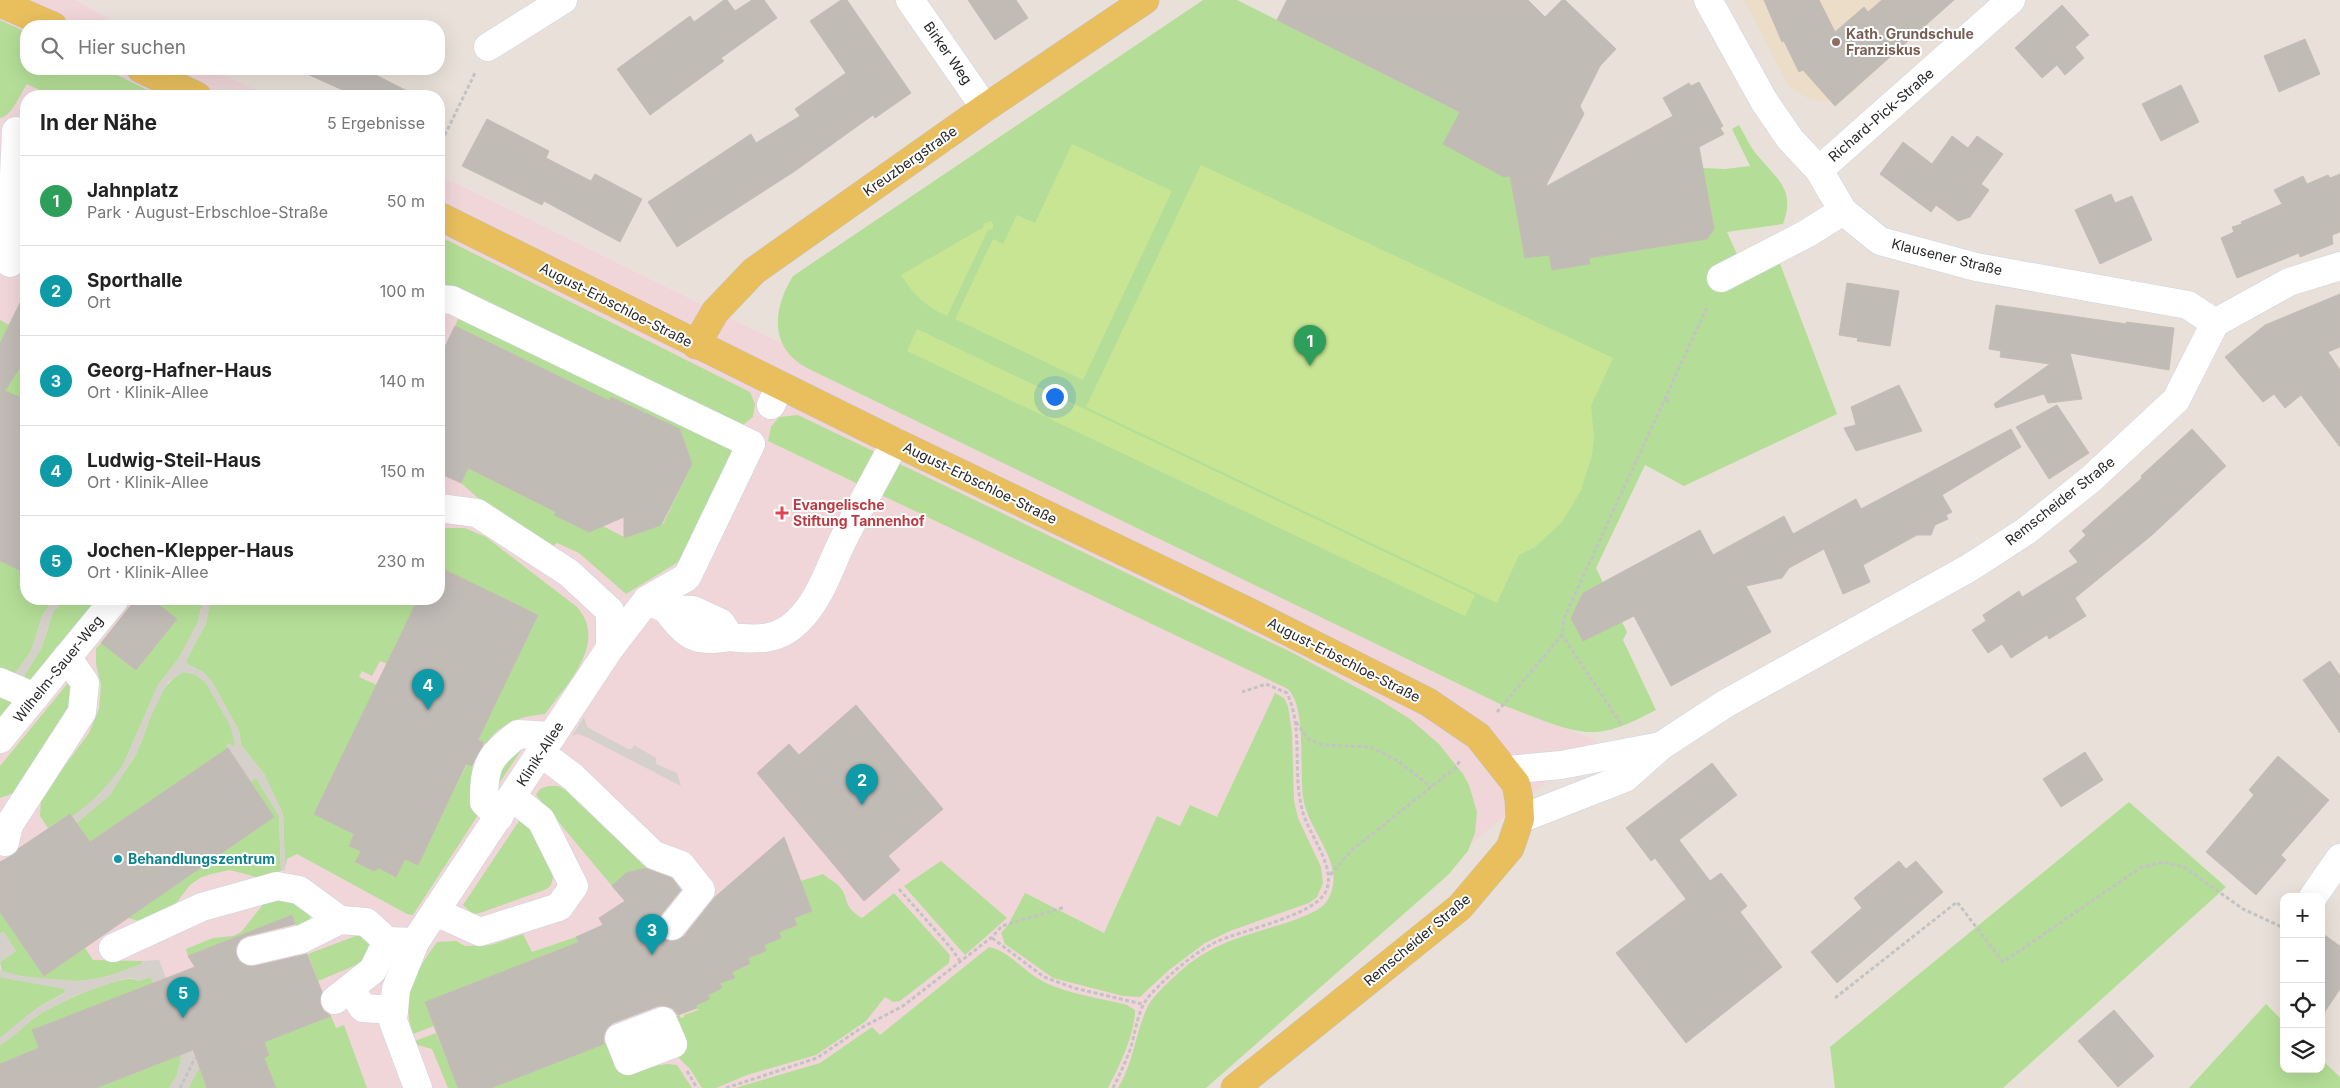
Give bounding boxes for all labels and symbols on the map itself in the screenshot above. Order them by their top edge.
street label: Birker Weg [921,18,976,87]
place label: Kath. Grundschule Franziskus [1846,25,1974,58]
marker: Kath. Grundschule Franziskus [1830,36,1842,48]
street label: Richard-Pick-Straße [1825,64,1937,165]
street label: Kreuzbergstraße [859,122,960,199]
street label: Klausener Straße [1890,235,2004,279]
street label: August-Erbschloe-Straße [537,259,695,350]
pin: 1 [1294,325,1326,366]
your location [1042,384,1068,410]
street label: August-Erbschloe-Straße [901,438,1060,527]
street label: Remscheider Straße [2002,453,2118,549]
place label: Evangelische Stiftung Tannenhof [793,496,925,529]
marker: Evangelische Stiftung Tannenhof [775,506,789,520]
street label: Wilhelm-Sauer-Weg [9,612,106,726]
street label: August-Erbschloe-Straße [1265,614,1423,705]
pin: 4 [412,669,444,710]
street label: Klinik-Allee [512,718,567,789]
pin: 2 [846,764,878,805]
place label: Behandlungszentrum [128,850,275,867]
marker: Behandlungszentrum [112,853,124,865]
street label: Remscheider Straße [1360,890,1473,989]
pin: 3 [636,914,668,955]
pin: 5 [167,977,199,1018]

